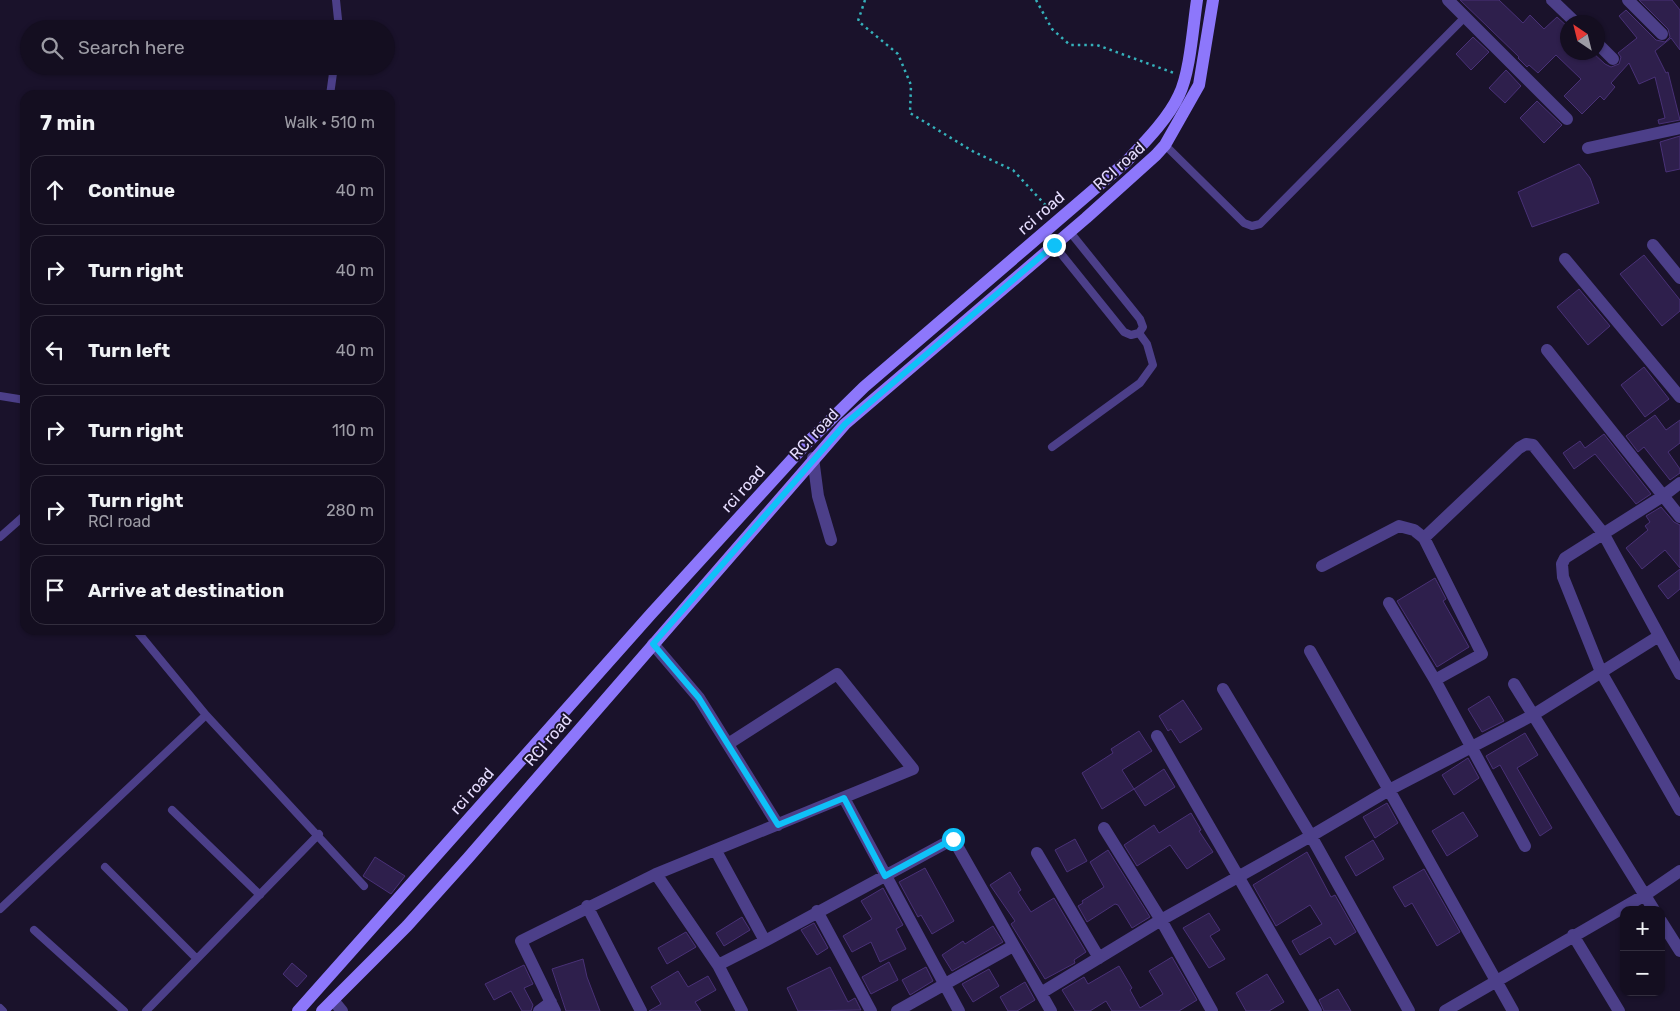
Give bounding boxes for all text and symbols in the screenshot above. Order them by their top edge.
north arrow [1560,15,1605,60]
search box [20,20,395,75]
icon: search [38,34,66,62]
text: Search here [78,36,185,59]
text: 7 min [40,110,95,135]
text: Walk · 510 m [284,113,375,132]
street label: RCI road [1089,138,1149,194]
icon: ahead [41,176,69,204]
text: Continue [88,179,175,202]
text: 40 m [336,181,374,200]
street label: rci road [1014,187,1068,239]
route end [1043,234,1066,257]
icon: right [41,256,69,284]
text: Turn right [88,259,183,282]
text: 40 m [336,261,374,280]
icon: left [41,336,69,364]
text: Turn left [88,339,170,362]
text: 40 m [336,341,374,360]
street label: RCI road [786,405,842,463]
icon: right [41,416,69,444]
text: Turn right [88,419,183,442]
text: 110 m [332,421,374,440]
street label: rci road [717,462,769,516]
text: Turn right [88,489,183,512]
icon: right [41,496,69,524]
text: 280 m [326,501,374,520]
text: RCI road [88,512,151,531]
icon: arrive [41,576,69,604]
text: Arrive at destination [88,579,284,602]
street label: RCI road [520,710,576,770]
street label: rci road [446,764,498,818]
route start [942,828,965,851]
map controls [1620,906,1665,996]
button: + [1620,906,1665,951]
button: − [1620,951,1665,996]

